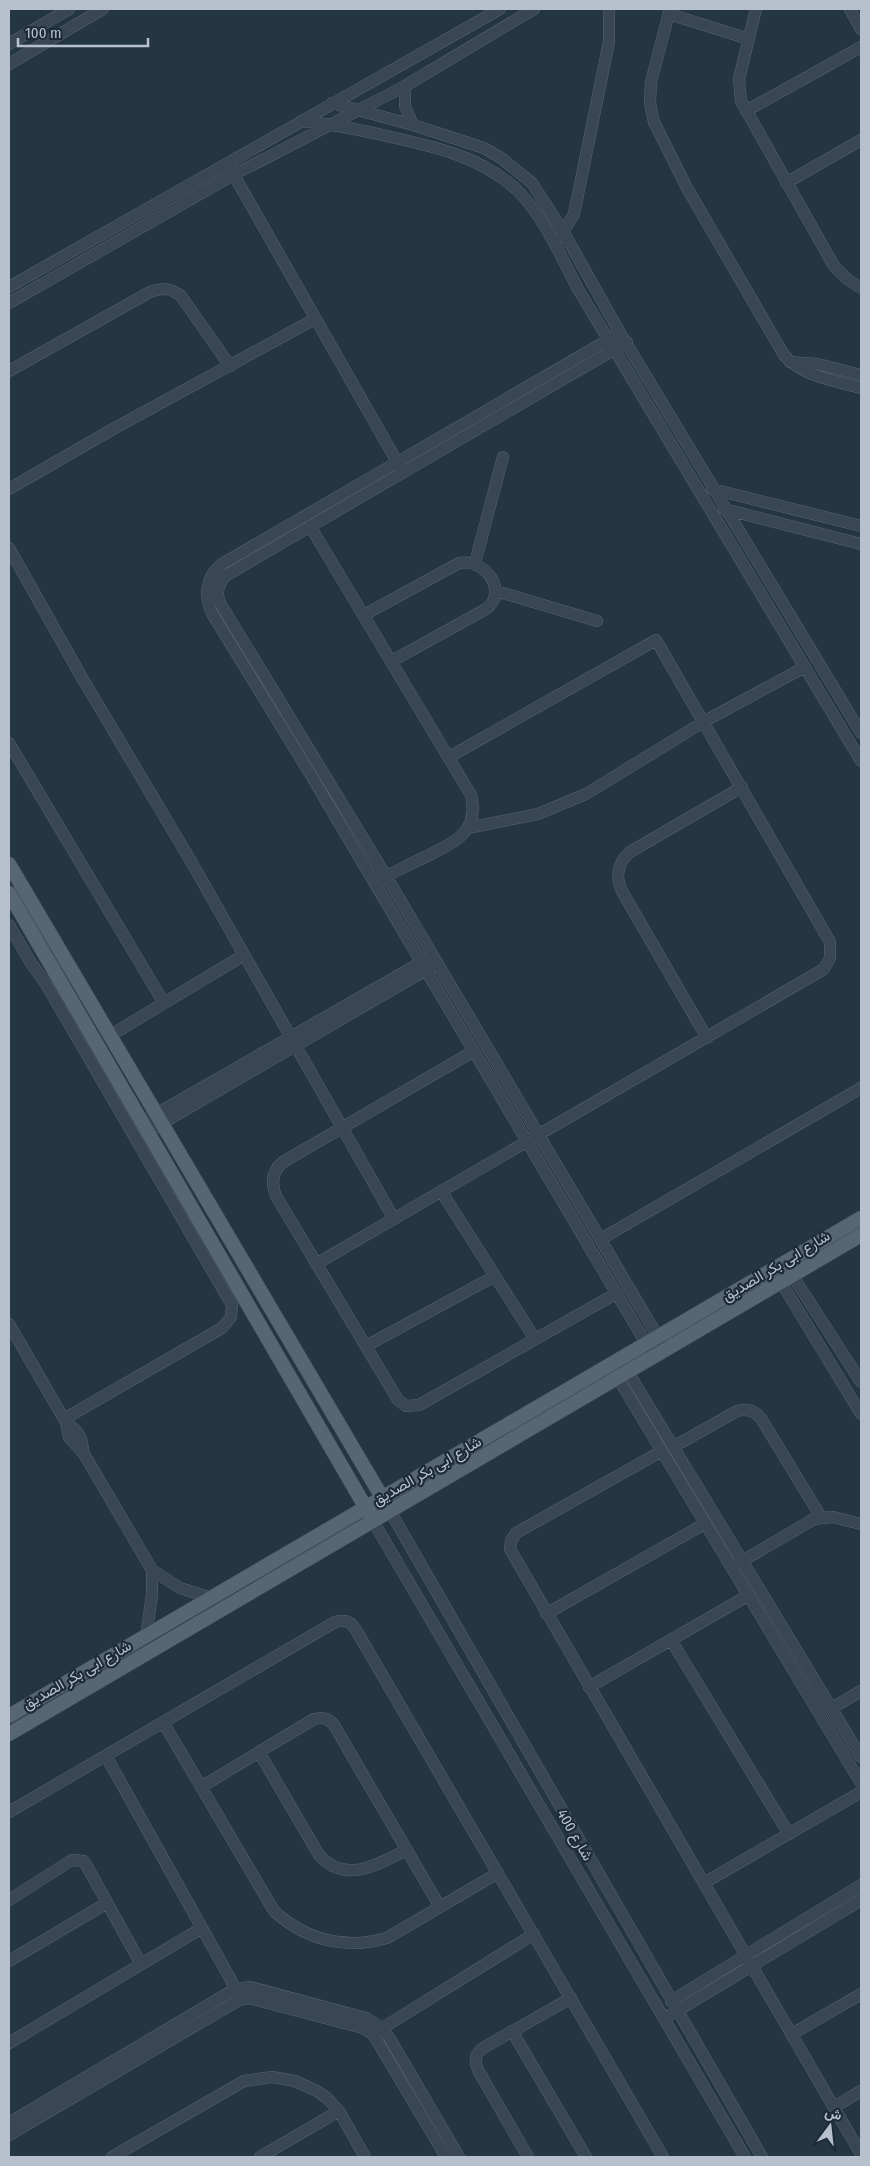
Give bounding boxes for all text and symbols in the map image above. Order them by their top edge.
scale bar [18,15,148,47]
text: 100 m [25,24,62,42]
street label: شارع ابى بكر الصديق [719,1227,834,1307]
street label: شارع ابى بكر الصديق [369,1432,486,1511]
street label: شارع ابى بكر الصديق [19,1636,136,1715]
street label: شارع 400 [551,1806,597,1865]
north arrow [805,2101,855,2151]
text: ش [823,2104,844,2124]

